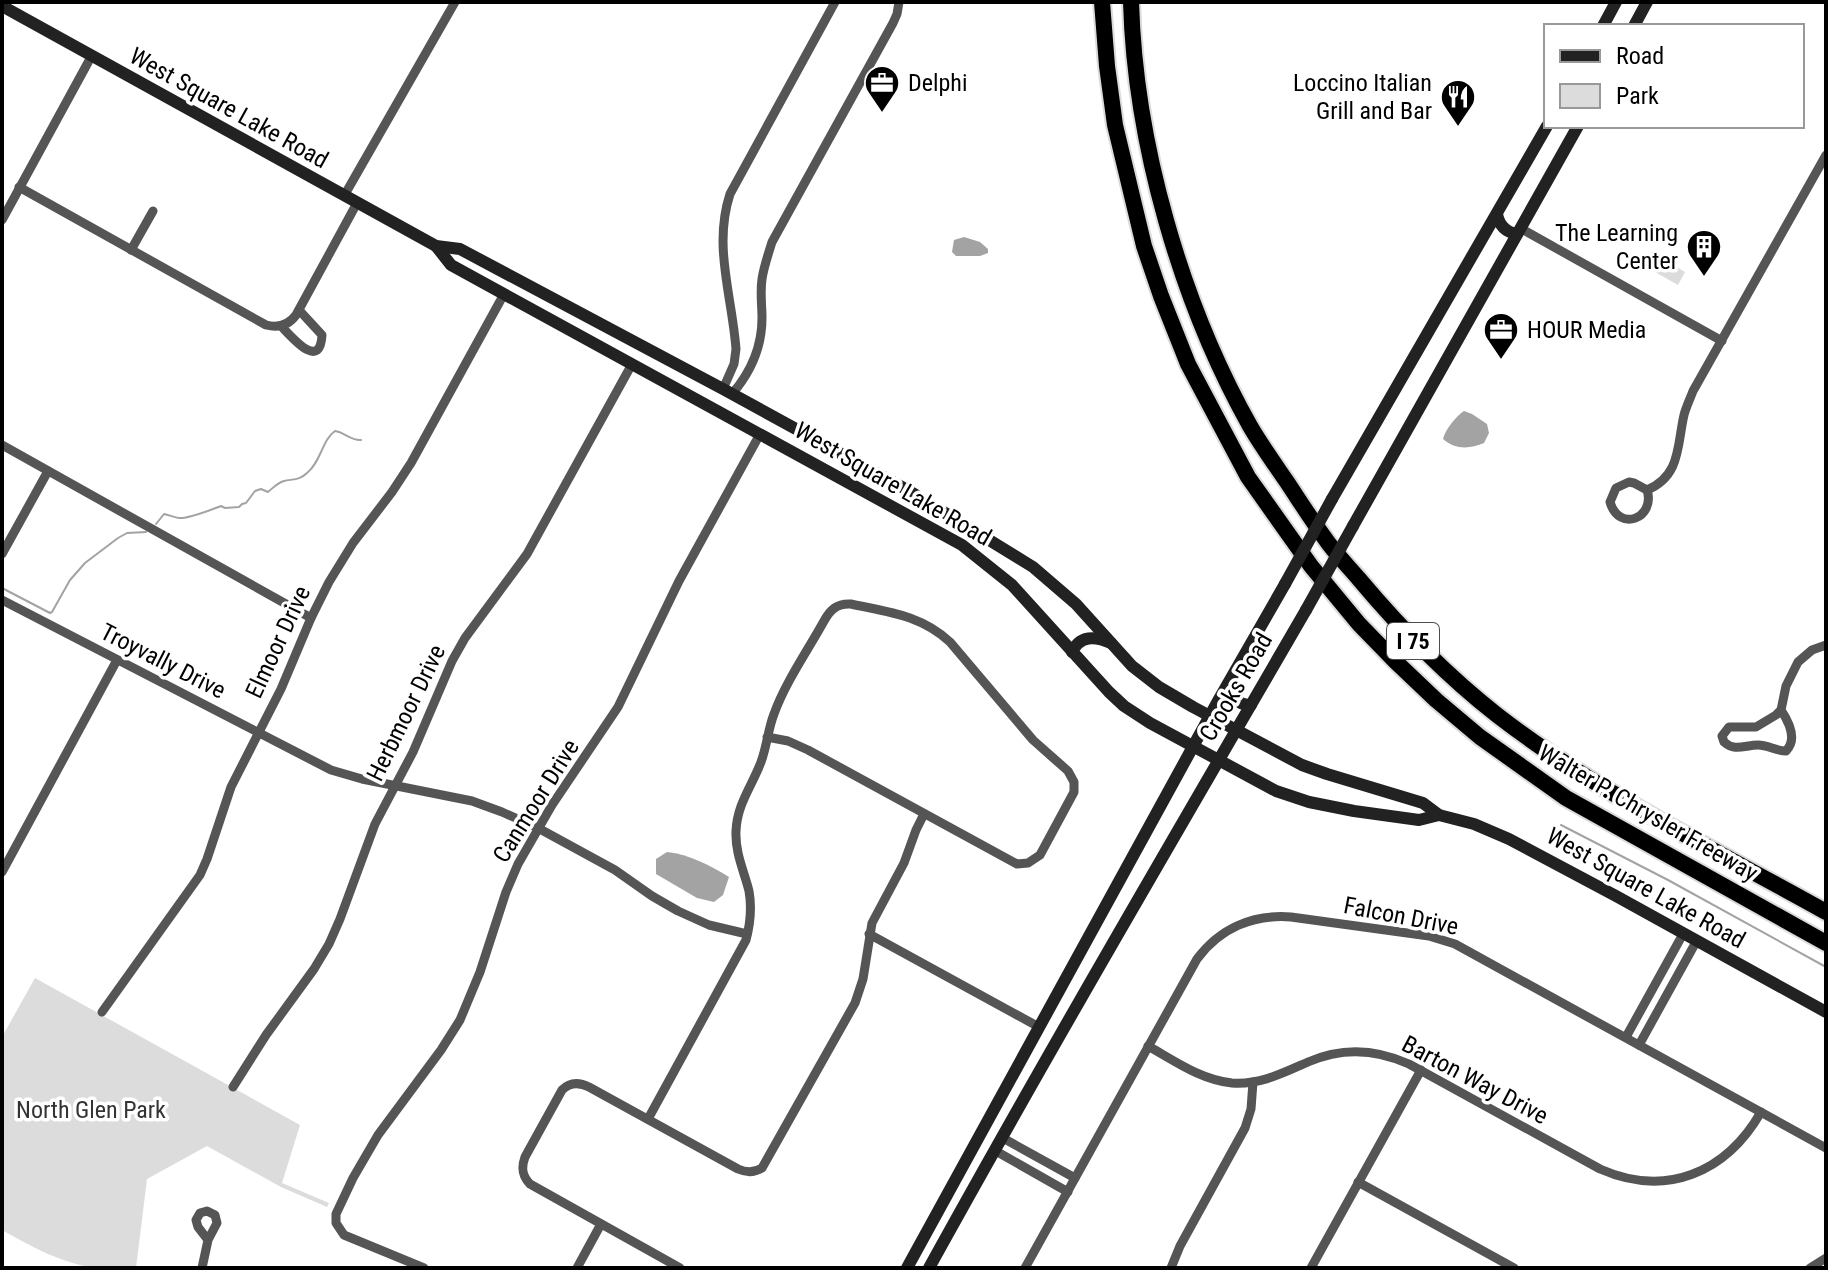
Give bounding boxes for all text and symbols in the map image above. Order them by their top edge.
legend [1544,24,1804,128]
street label: West Square Lake Road [125,42,333,174]
text: Road [1616,42,1664,70]
office icon: Delphi [863,64,901,114]
place label: Delphi [908,69,967,97]
place label: Loccino Italian Grill and Bar [1293,69,1432,125]
restaurant icon: Loccino Italian Grill and Bar [1439,78,1477,128]
text: Park [1616,82,1659,110]
place label: The Learning Center [1555,219,1678,275]
building icon: The Learning Center [1685,228,1723,278]
office icon: HOUR Media [1482,311,1520,361]
place label: HOUR Media [1527,316,1646,344]
street label: West Square Lake Road [790,416,996,552]
street label: Elmoor Drive [240,582,316,702]
street label: Troyvally Drive [96,618,230,704]
road number: I 75 [1387,623,1439,659]
street label: Crooks Road [1194,628,1278,746]
street label: Herbmoor Drive [361,640,451,786]
street label: Canmoor Drive [487,734,585,868]
street label: Walter P. Chrysler Freeway [1533,739,1763,887]
street label: West Square Lake Road [1542,822,1750,954]
street label: Falcon Drive [1341,891,1461,941]
street label: Barton Way Drive [1397,1030,1553,1130]
park label: North Glen Park [16,1096,166,1124]

